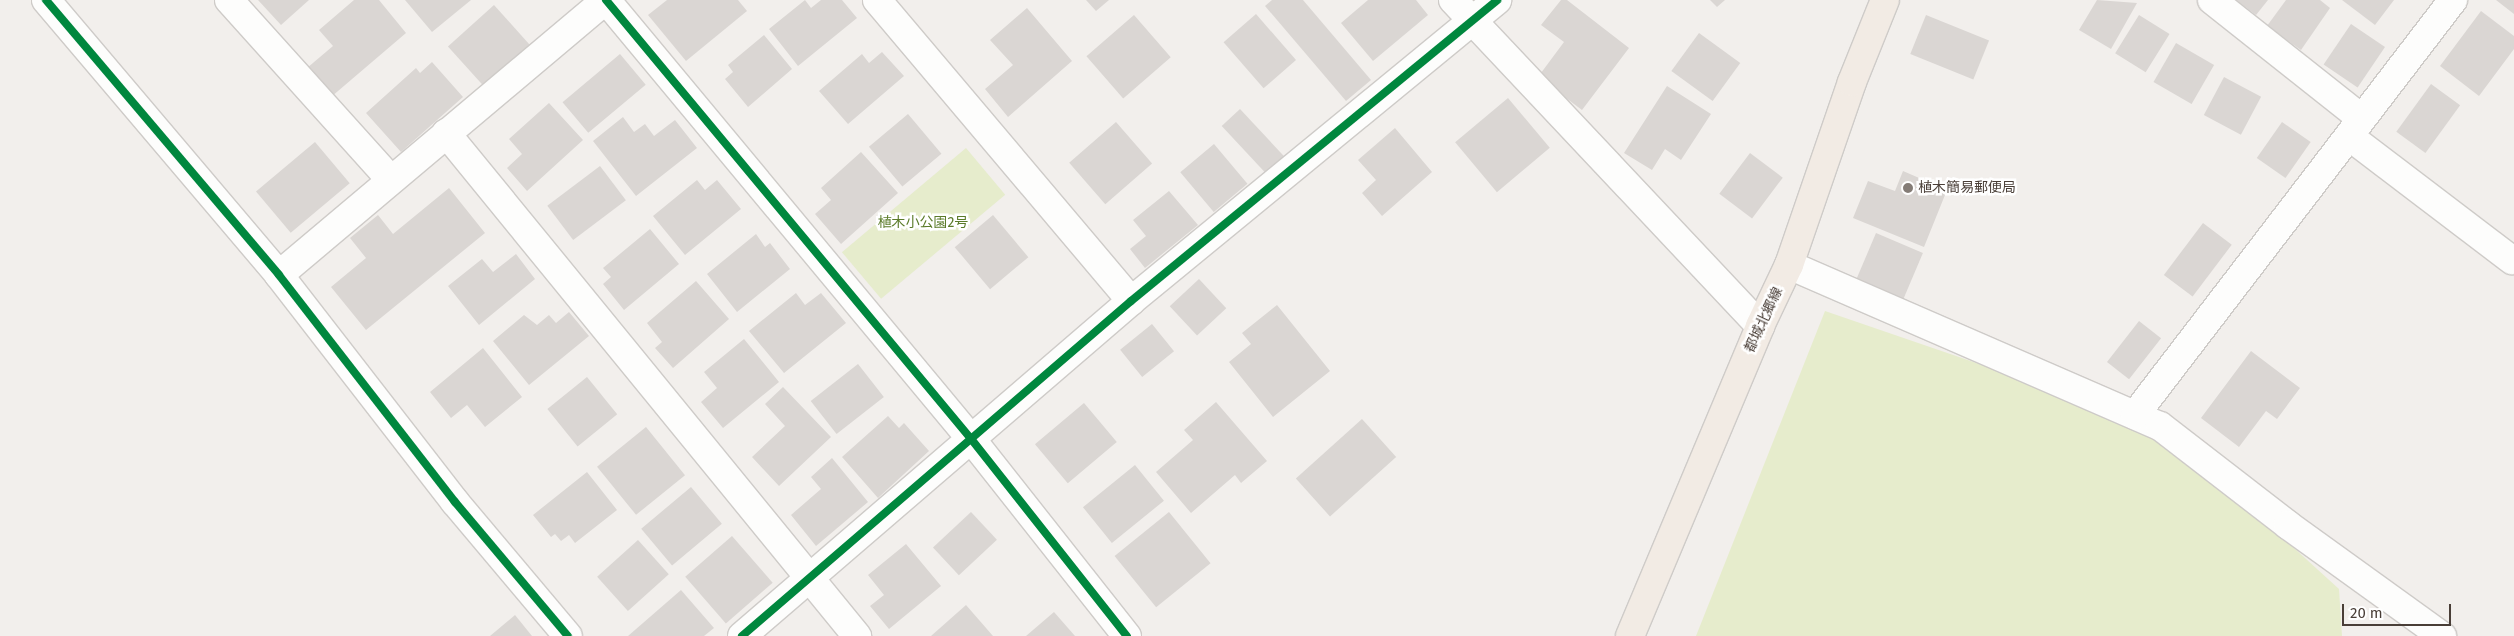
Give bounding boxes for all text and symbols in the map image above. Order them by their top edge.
place label: 植木簡易郵便局 [1918,180,2016,196]
marker: 植木簡易郵便局 [1902,182,1914,194]
park label: 植木小公園2号 [878,215,968,231]
street label: 都城北郷線 [1742,285,1786,355]
scale bar [2344,594,2453,626]
text: 20 m [2350,604,2383,622]

